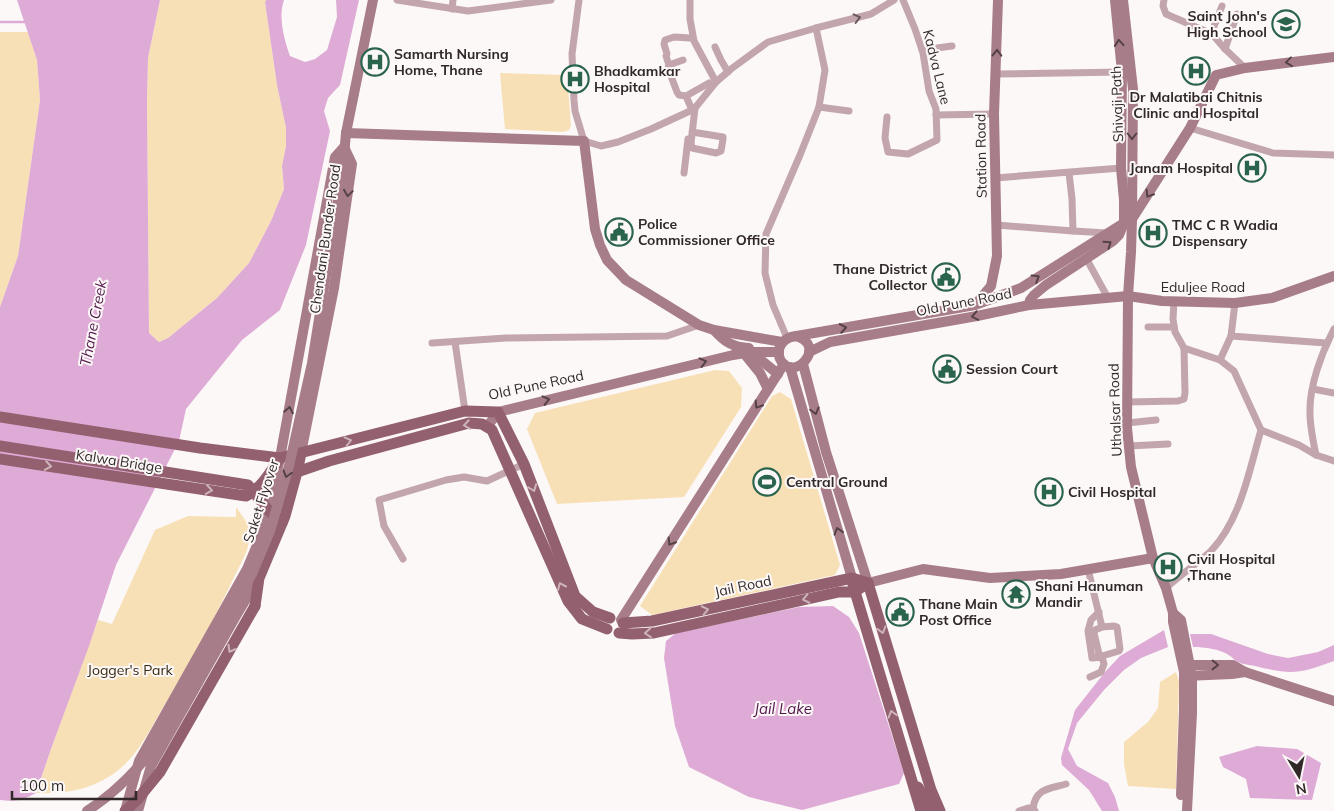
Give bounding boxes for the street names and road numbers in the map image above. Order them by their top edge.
street label: Kadva Lane [919,28,955,106]
street label: Shivaji Path [1107,65,1127,143]
street label: Station Road [971,114,991,198]
street label: Chendani Bunder Road [306,163,344,315]
street label: Eduljee Road [1161,278,1245,296]
street label: Old Pune Road [915,284,1013,320]
street label: Uthalsar Road [1104,363,1126,457]
street label: Old Pune Road [487,366,585,404]
street label: Kalwa Bridge [75,445,163,477]
street label: Saket Flyover [239,456,283,545]
street label: Jail Road [713,571,773,601]

